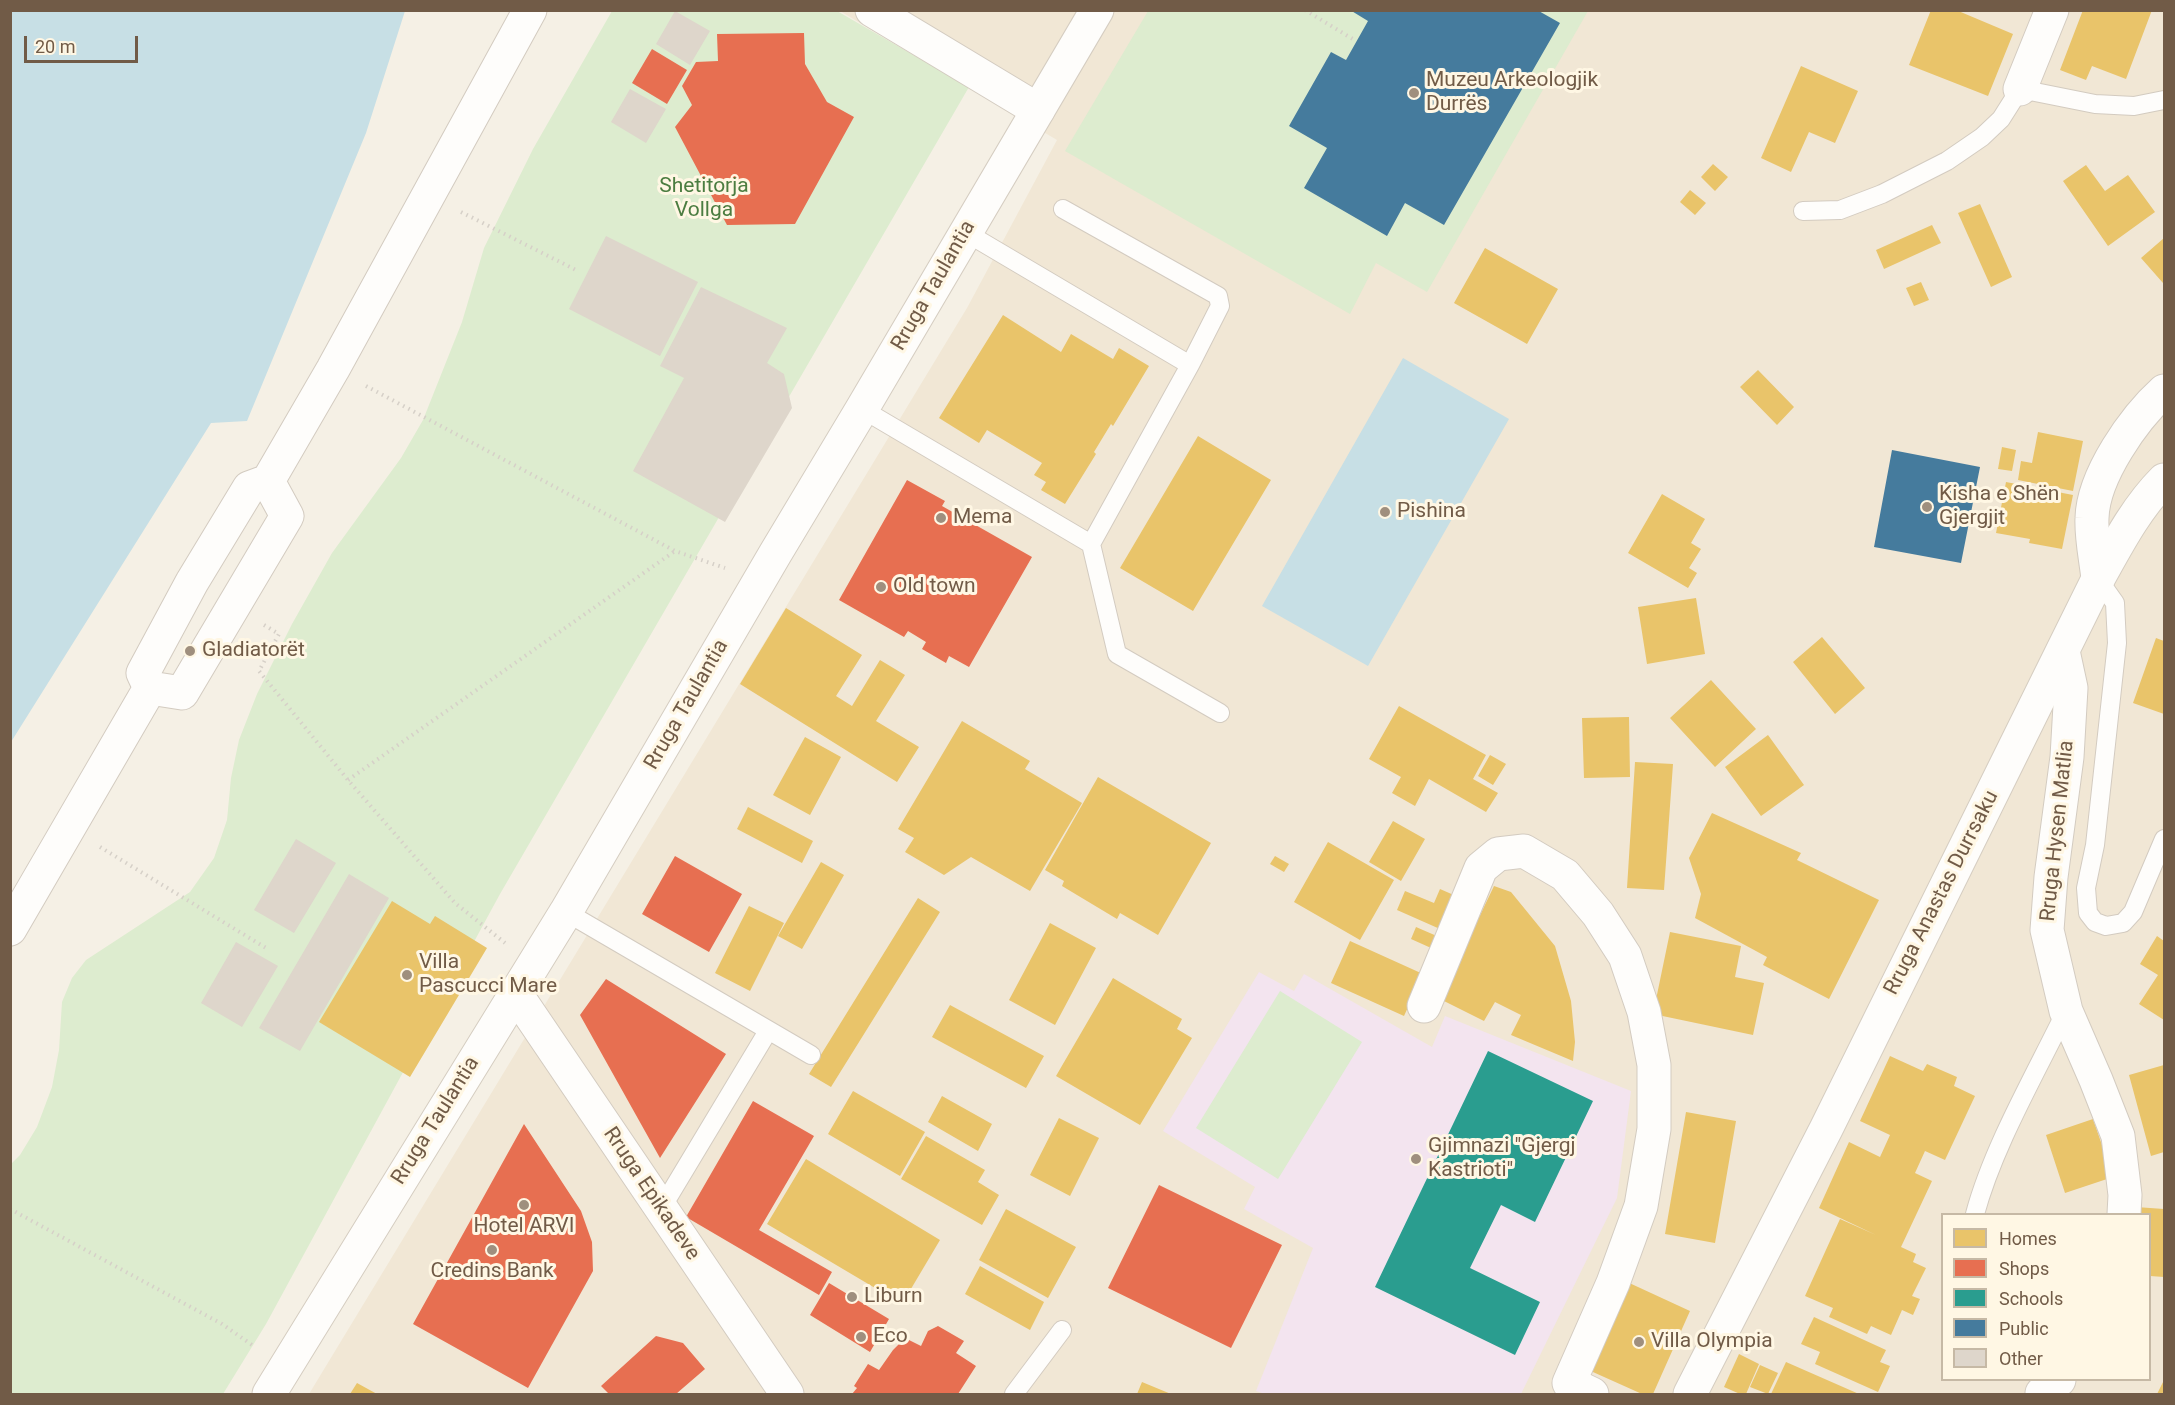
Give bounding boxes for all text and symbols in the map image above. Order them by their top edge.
scale bar [27,24,141,62]
text: 20 m [35,36,75,57]
place label: Muzeu Arkeologjik Durrës [1426,68,1598,118]
marker: Muzeu Arkeologjik Durrës [1407,86,1421,100]
park label: Shetitorja Vollga [659,174,749,224]
street label: Rruga Taulantia [887,217,981,355]
place label: Kisha e Shën Gjergjit [1939,482,2059,532]
place label: Pishina [1397,499,1466,525]
marker: Kisha e Shën Gjergjit [1920,500,1934,514]
place label: Mema [953,505,1012,531]
marker: Pishina [1378,505,1392,519]
marker: Mema [934,511,948,525]
place label: Old town [893,574,976,600]
marker: Old town [874,580,888,594]
street label: Rruga Taulantia [640,636,734,774]
place label: Gladiatorët [202,638,305,664]
marker: Gladiatorët [183,644,197,658]
street label: Rruga Hysen Matlia [2036,739,2080,923]
street label: Rruga Anastas Durrsaku [1879,787,2005,999]
place label: Villa Pascucci Mare [419,950,557,1000]
marker: Villa Pascucci Mare [400,968,414,982]
street label: Rruga Taulantia [387,1052,485,1190]
street label: Rruga Epikadeve [597,1123,705,1265]
place label: Gjimnazi "Gjergj Kastrioti" [1428,1134,1576,1184]
marker: Gjimnazi "Gjergj Kastrioti" [1409,1152,1423,1166]
marker: Hotel ARVI [517,1198,531,1212]
legend [1941,1213,2151,1381]
place label: Hotel ARVI [474,1214,574,1240]
text: Homes [1999,1228,2057,1249]
marker: Credins Bank [485,1243,499,1257]
text: Shops [1999,1258,2049,1279]
place label: Credins Bank [430,1259,554,1285]
place label: Liburn [864,1284,922,1310]
text: Schools [1999,1288,2063,1309]
marker: Liburn [845,1290,859,1304]
text: Public [1999,1318,2049,1339]
place label: Eco [873,1324,908,1350]
place label: Villa Olympia [1651,1329,1773,1355]
marker: Eco [854,1330,868,1344]
marker: Villa Olympia [1632,1335,1646,1349]
text: Other [1999,1348,2043,1369]

